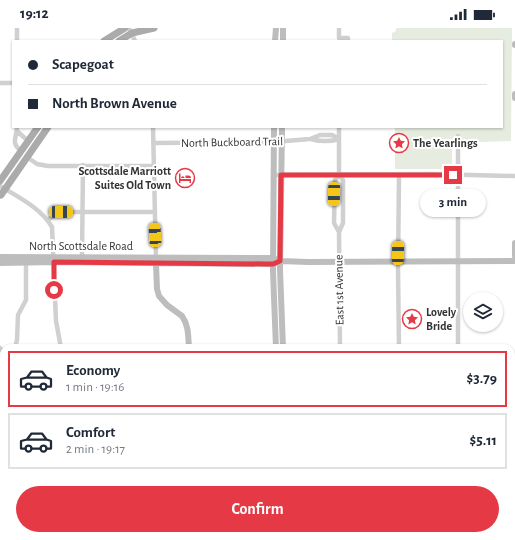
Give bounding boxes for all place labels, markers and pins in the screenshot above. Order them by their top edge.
place icon: The Yearlings [388,132,410,154]
place label: The Yearlings [413,137,478,149]
place label: Scottsdale Marriott Suites Old Town [79,165,171,191]
hotel icon: Scottsdale Marriott Suites Old Town [174,167,196,189]
place label: Lovely Bride [426,306,457,332]
place icon: Lovely Bride [401,308,423,330]

